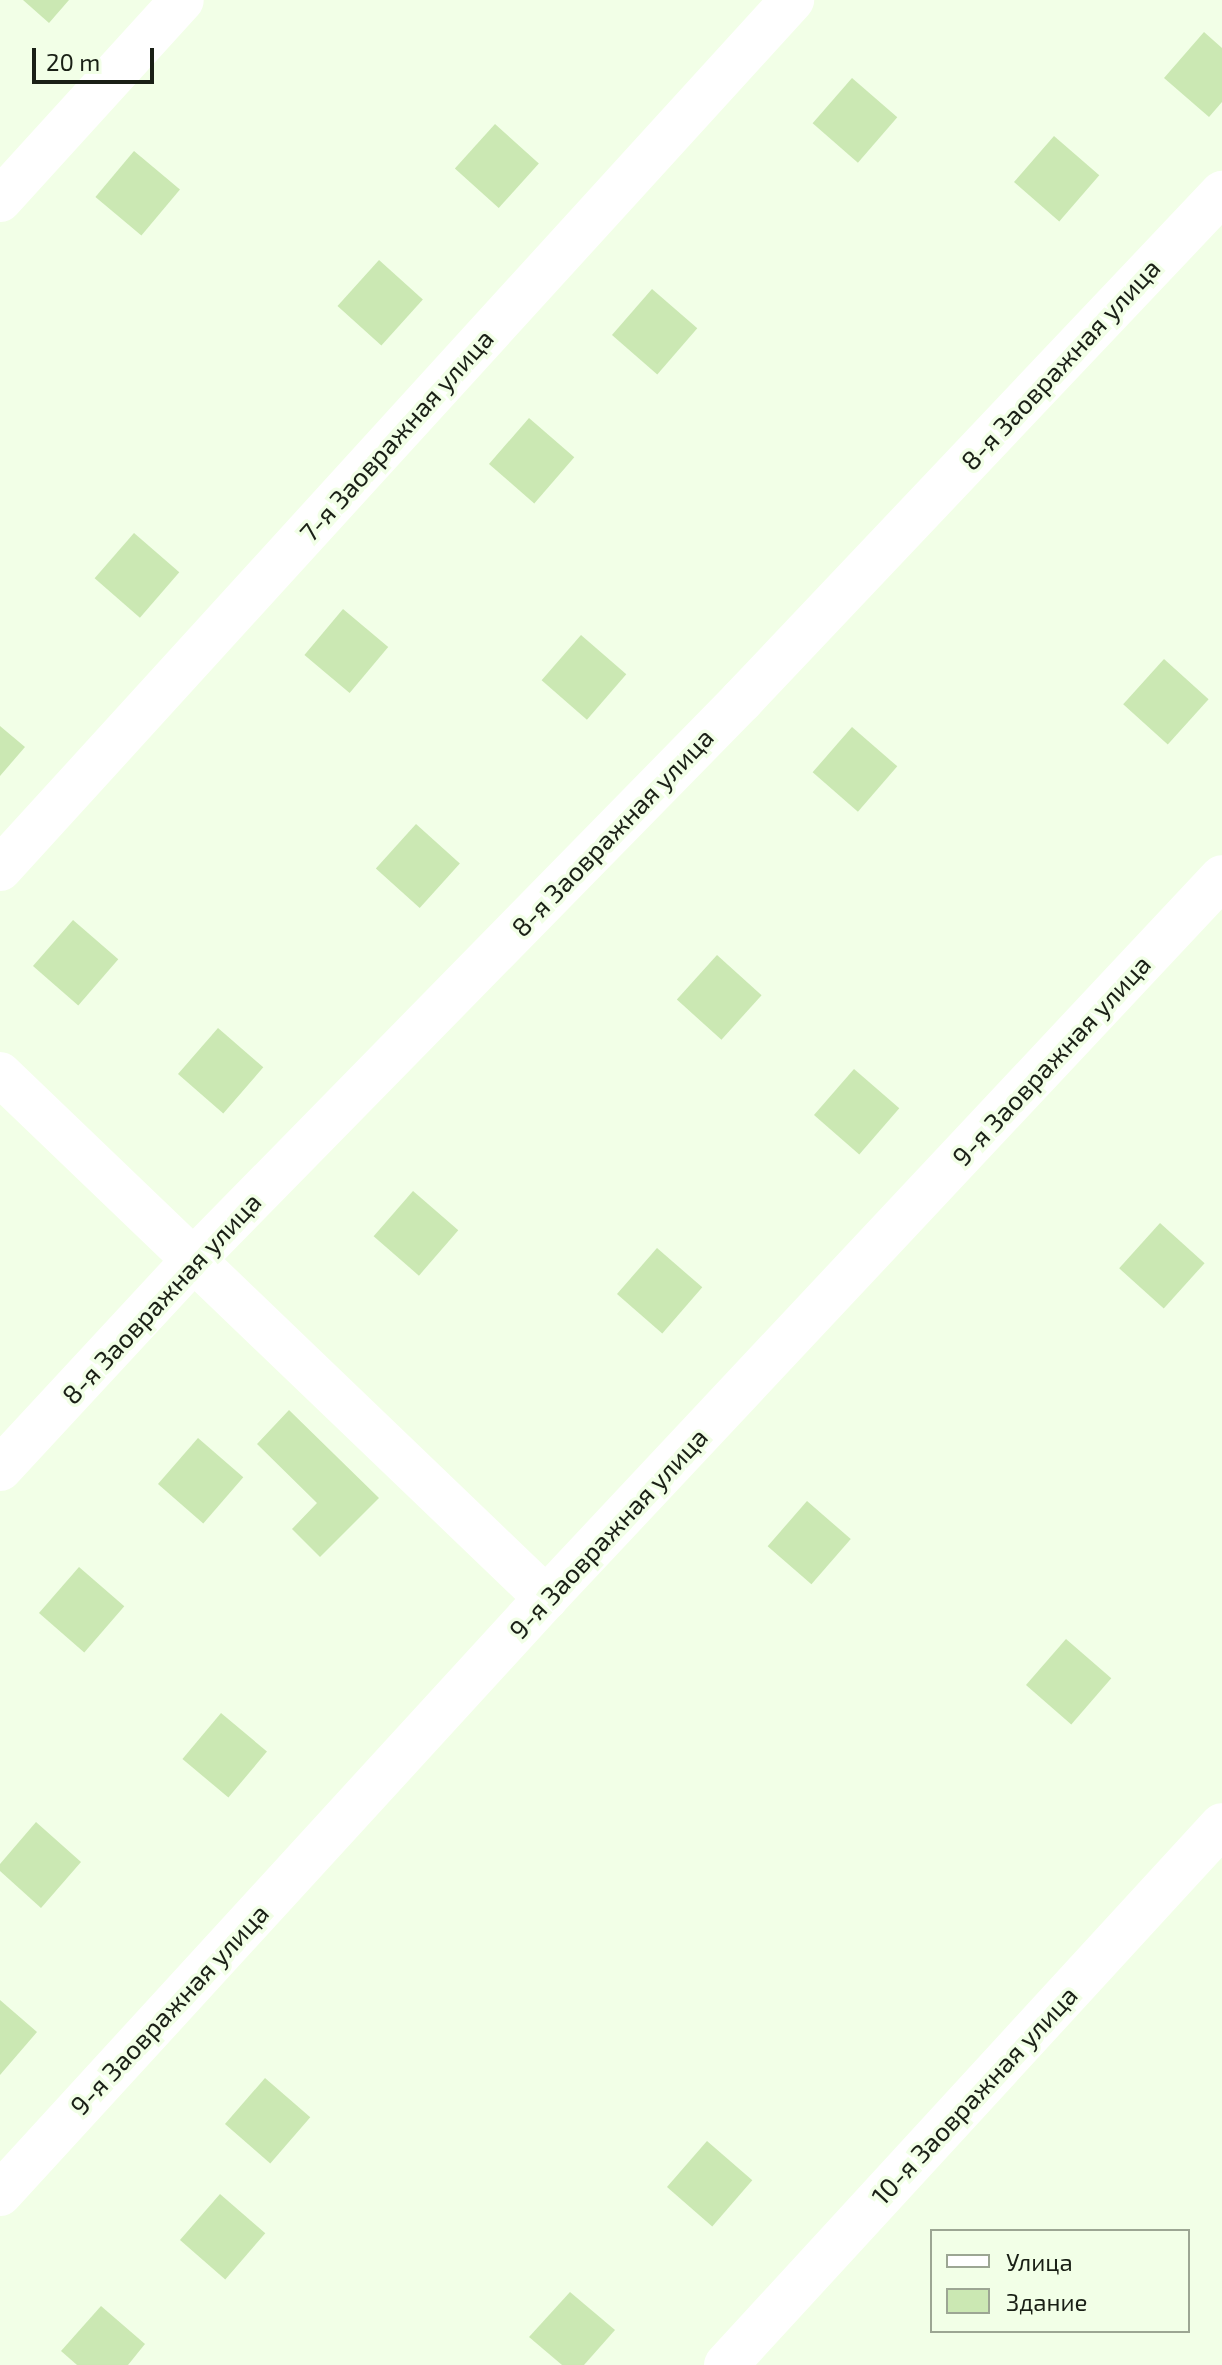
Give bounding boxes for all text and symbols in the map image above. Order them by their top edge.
scale bar [36,32,158,82]
text: 20 m [46,47,100,76]
street label: 8-я Заовражная улица [954,252,1166,476]
street label: 7-я Заовражная улица [293,323,499,547]
street label: 8-я Заовражная улица [504,721,720,943]
street label: 9-я Заовражная улица [945,948,1157,1172]
street label: 8-я Заовражная улица [55,1186,267,1410]
street label: 9-я Заовражная улица [502,1421,714,1645]
street label: 9-я Заовражная улица [63,1897,275,2121]
street label: 10-я Заовражная улица [865,1979,1083,2211]
legend [930,2229,1190,2333]
text: Улица [1006,2247,1073,2276]
text: Здание [1006,2287,1088,2316]

